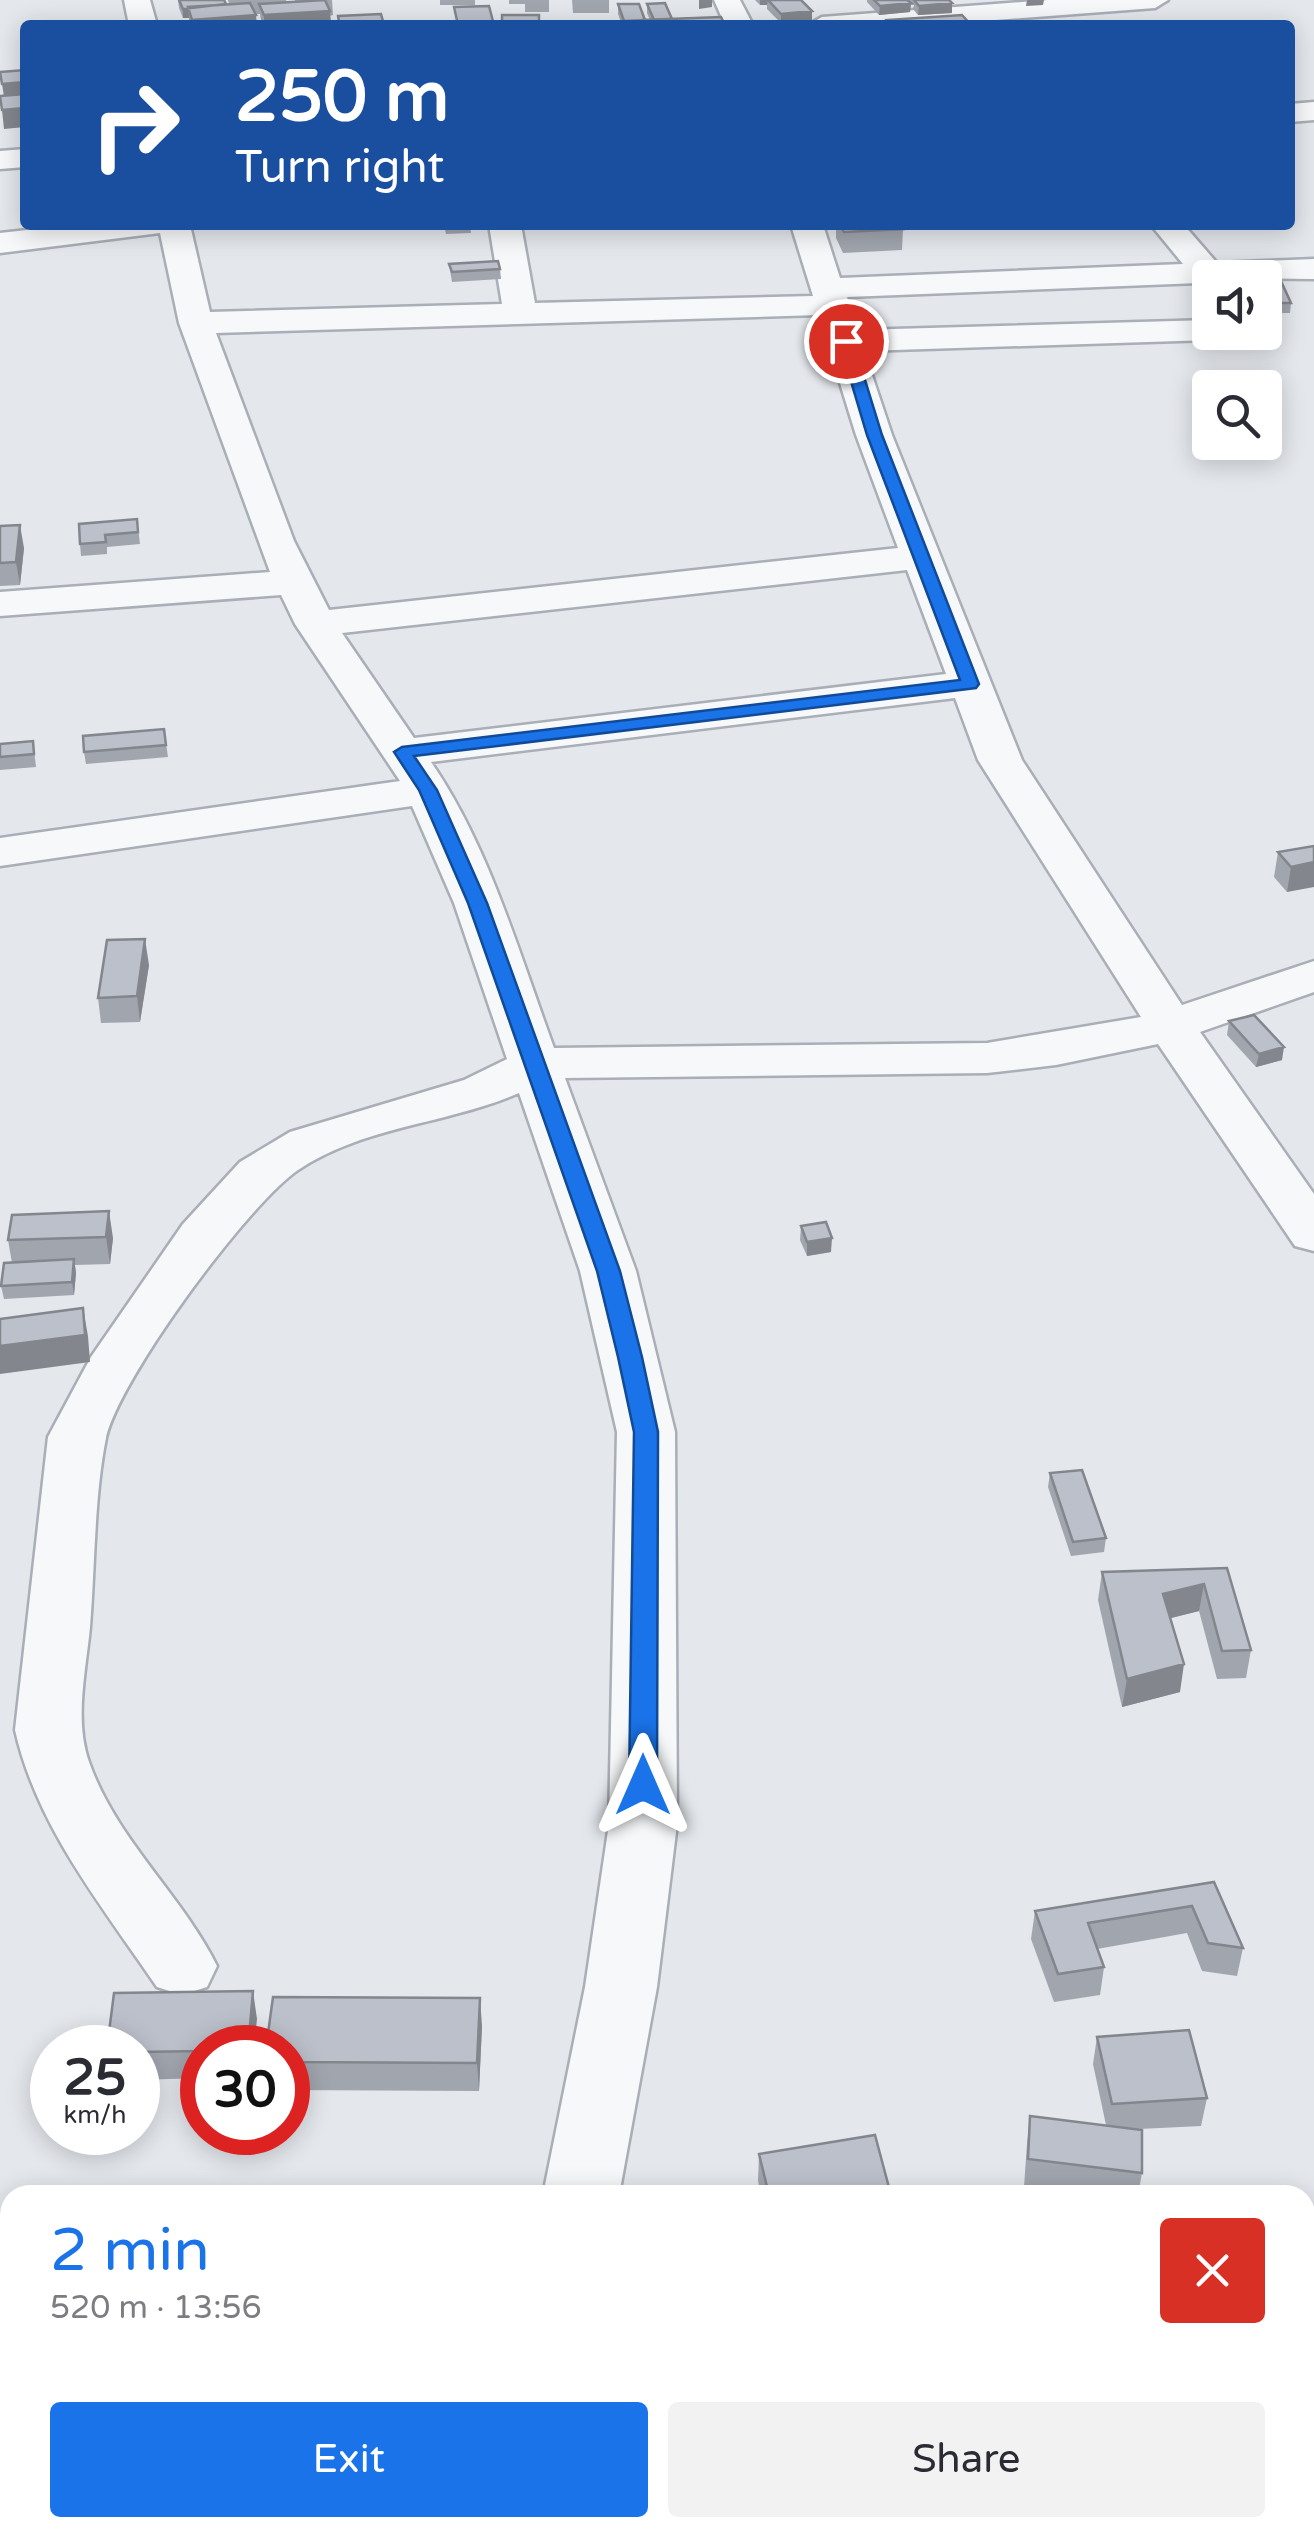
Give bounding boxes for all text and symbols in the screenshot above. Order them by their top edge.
text: 250 m [235,56,449,140]
icon: right [70,60,200,190]
text: Turn right [235,141,444,195]
map controls [1192,260,1282,460]
button: sound [1192,260,1282,350]
pin [804,299,889,384]
icon: arrive [819,314,874,369]
button: search [1192,370,1282,460]
position arrow [591,1733,695,1837]
speed limit sign: 30 [180,2025,310,2155]
text: 25 [64,2048,126,2108]
text: km/h [64,2100,126,2130]
text: 2 min [50,2215,210,2287]
button: close [1160,2218,1265,2323]
text: 520 m · 13:56 [50,2289,262,2327]
button: Exit [50,2402,648,2517]
button: Share [668,2402,1265,2517]

